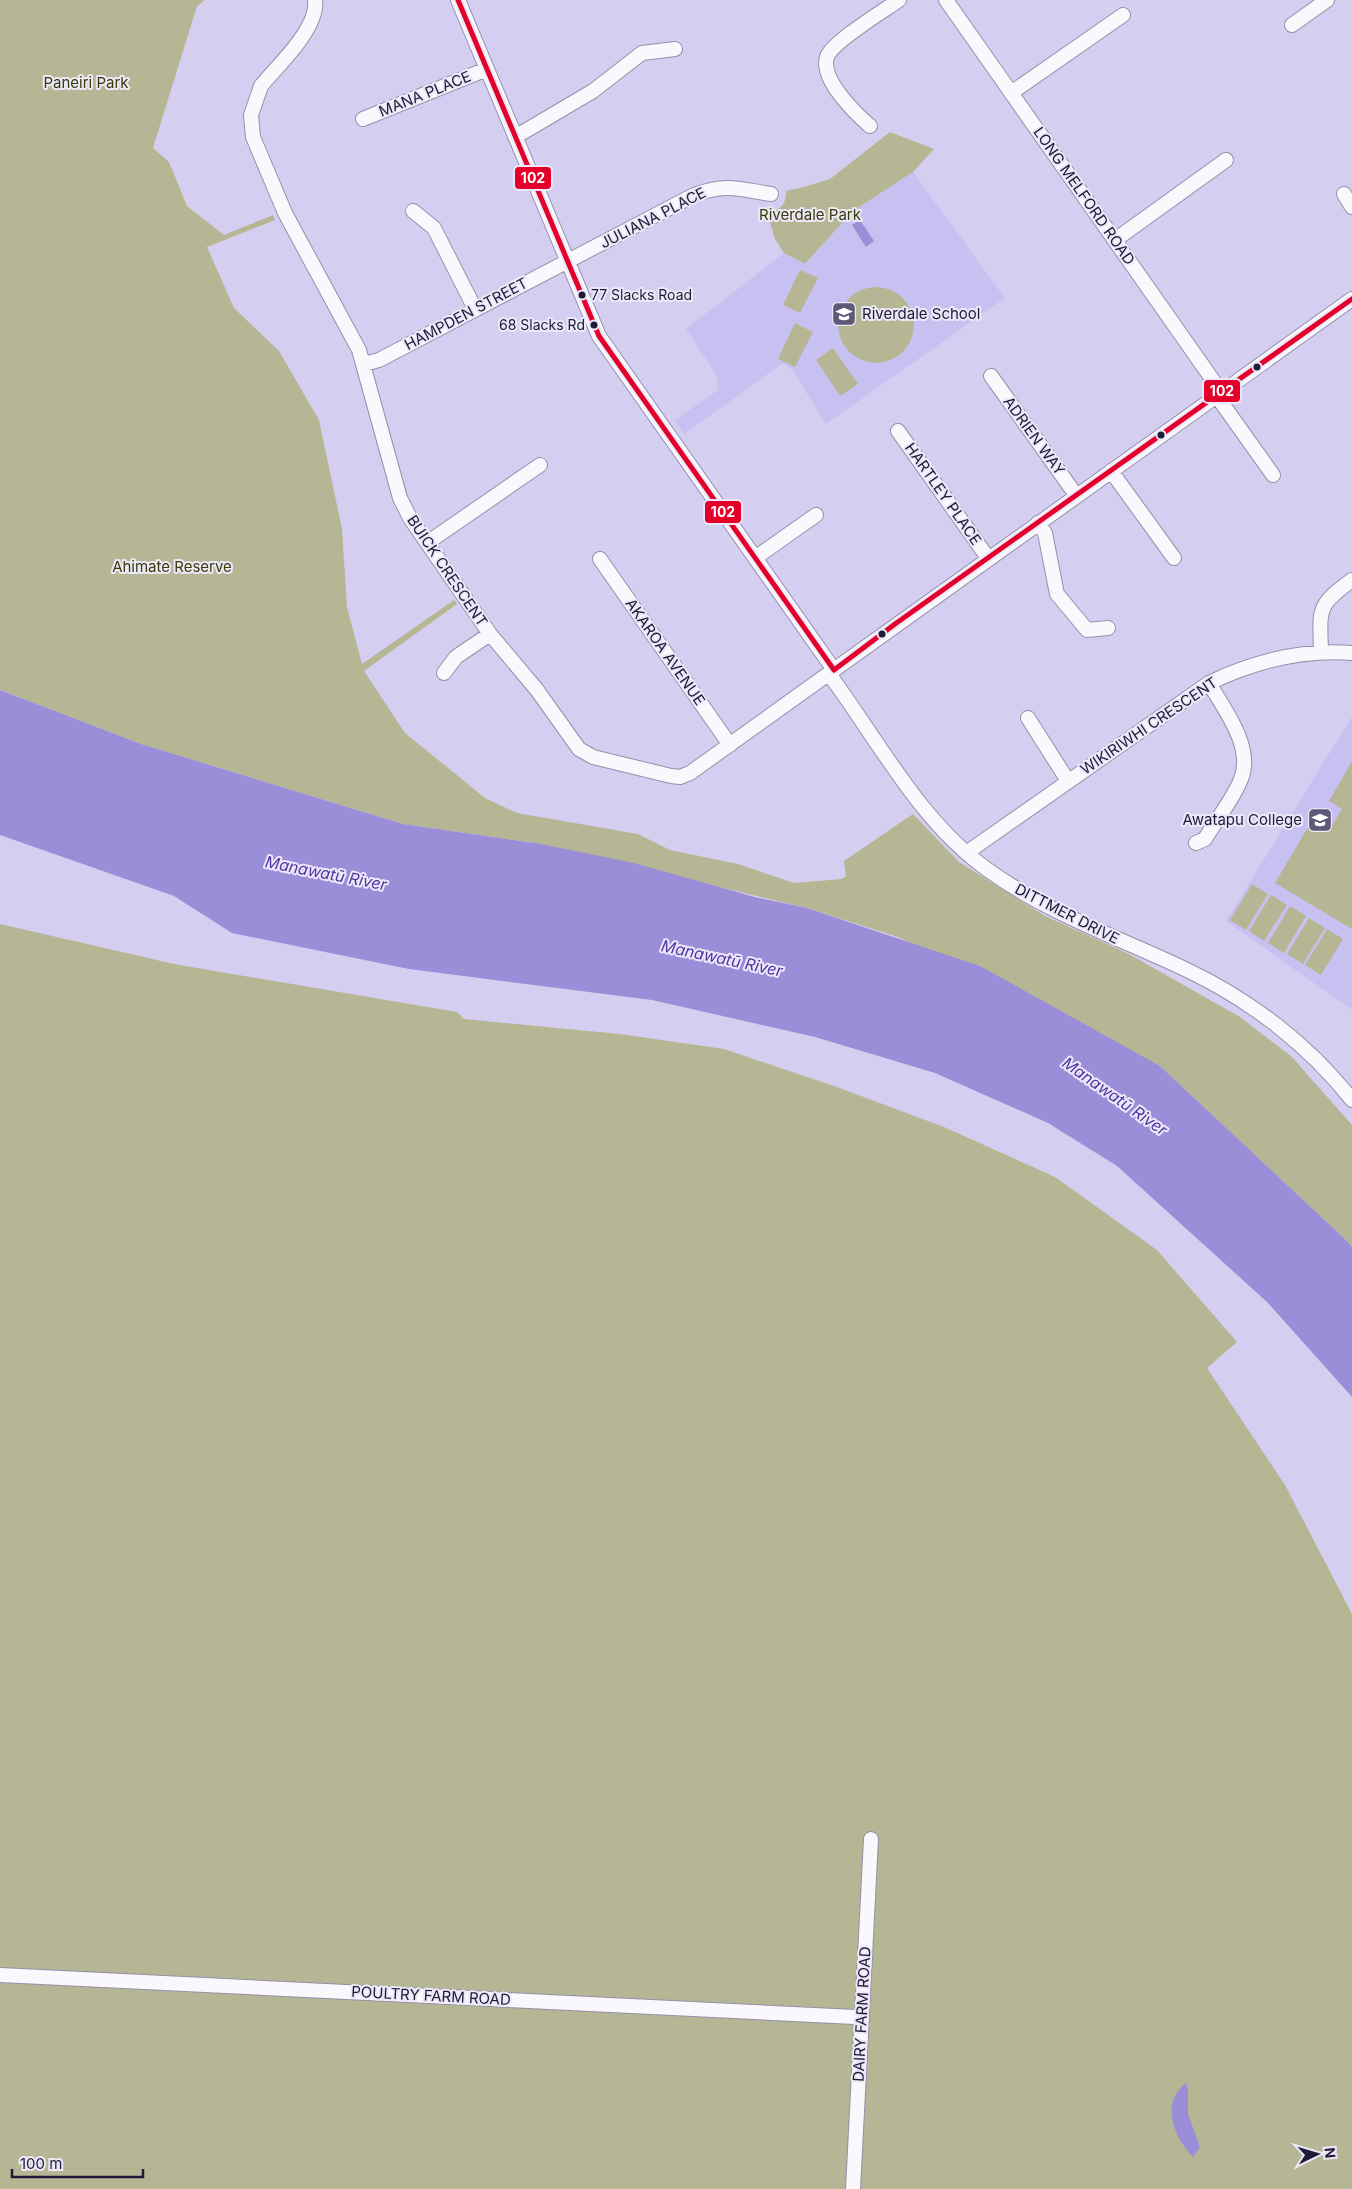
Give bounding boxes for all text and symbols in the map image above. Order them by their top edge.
street label: MANA PLACE [376,66,474,121]
park label: Paneiri Park [43,73,129,92]
street label: LONG MELFORD ROAD [1030,123,1139,268]
line badge: 102 [514,166,552,190]
text: 102 [521,169,545,186]
street label: JULIANA PLACE [597,183,709,252]
park label: Riverdale Park [759,205,862,224]
street label: HAMPDEN STREET [401,273,531,354]
place label: 77 Slacks Road [591,286,692,303]
marker: 77 Slacks Road [577,290,587,300]
school or university icon: Riverdale School [831,301,857,327]
place label: Riverdale School [862,304,980,323]
place label: 68 Slacks Rd [499,316,585,333]
marker: 68 Slacks Rd [589,320,599,330]
unlabelled marker [1252,362,1262,372]
line badge: 102 [1203,379,1241,403]
text: 102 [1210,382,1234,399]
street label: ADRIEN WAY [999,393,1069,479]
unlabelled marker [1156,430,1166,440]
street label: HARTLEY PLACE [901,439,986,549]
line badge: 102 [704,500,742,524]
text: 102 [711,503,735,520]
street label: BUICK CRESCENT [403,511,492,630]
park label: Ahimate Reserve [112,557,232,576]
street label: AKAROA AVENUE [621,595,709,709]
unlabelled marker [877,629,887,639]
street label: WIKIRIWHI CRESCENT [1077,673,1221,778]
school or university icon: Awatapu College [1307,807,1333,833]
place label: Awatapu College [1182,810,1302,829]
water label: Manawatū River [263,851,389,895]
street label: DITTMER DRIVE [1012,879,1123,948]
water label: Manawatū River [660,935,785,981]
water label: Manawatū River [1059,1052,1172,1140]
street label: DAIRY FARM ROAD [848,1946,875,2082]
street label: POULTRY FARM ROAD [351,1982,511,2009]
north arrow [1292,2129,1342,2179]
scale bar [12,2146,144,2178]
text: N [1322,2147,1339,2159]
text: 100 m [20,2154,62,2173]

